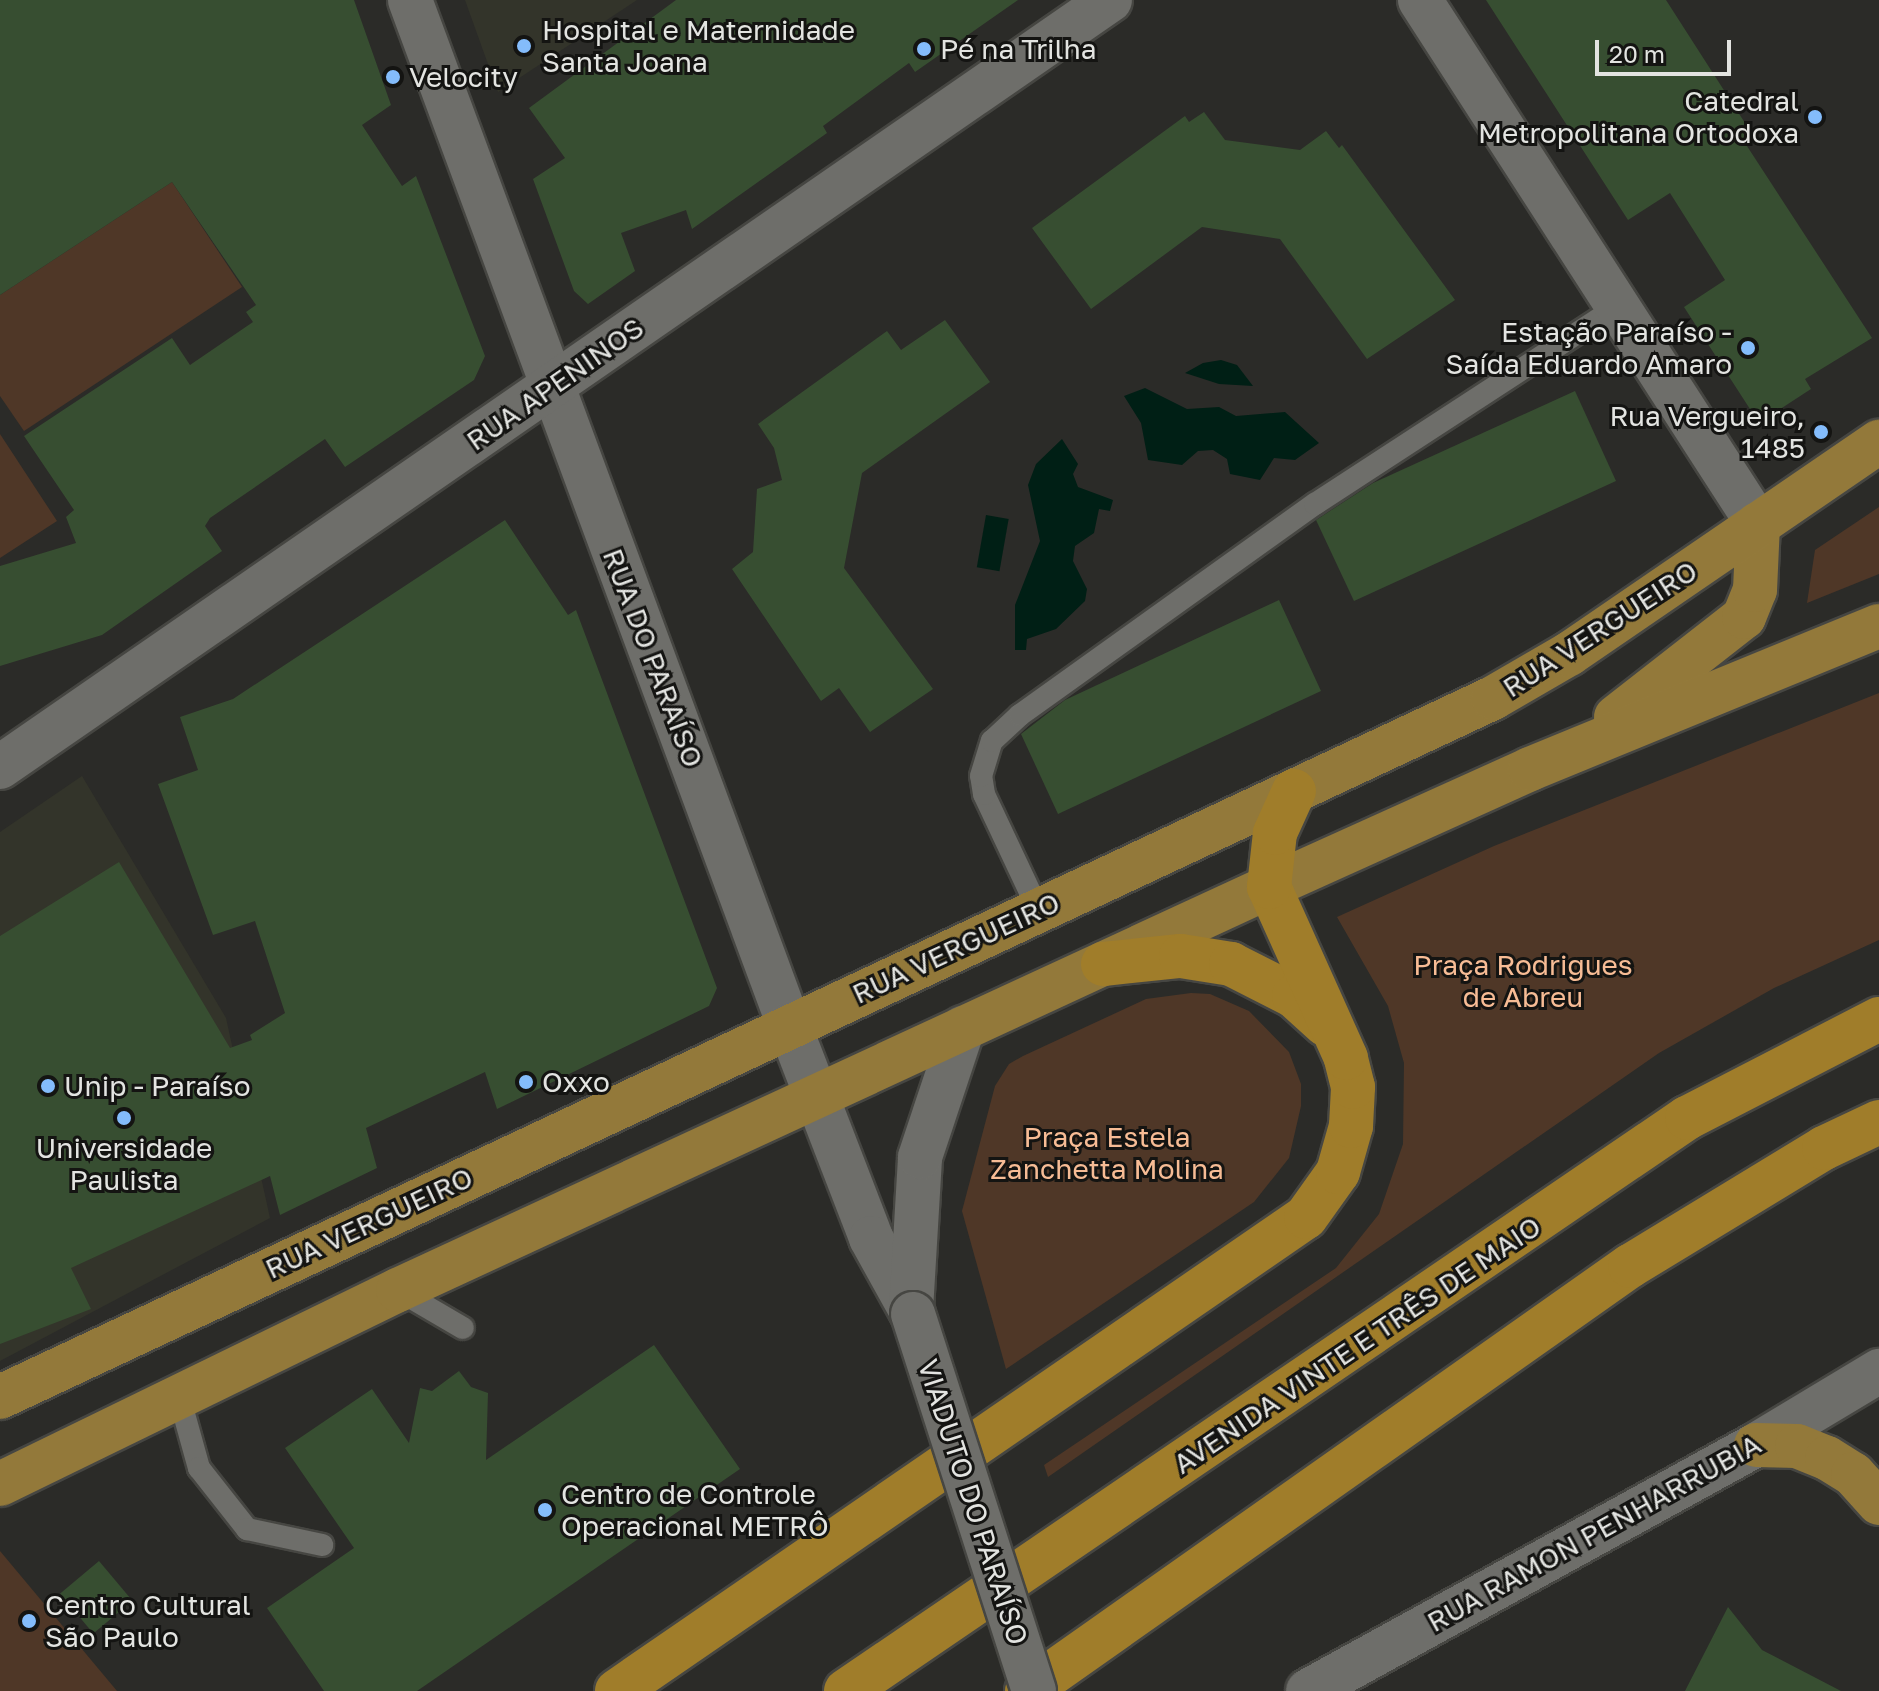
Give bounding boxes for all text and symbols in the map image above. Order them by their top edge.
place label: Hospital e Maternidade Santa Joana [542,13,855,79]
scale bar [1599,24,1735,74]
place label: Pé na Trilha [940,32,1097,66]
marker: Hospital e Maternidade Santa Joana [513,35,535,57]
text: 20 m [1609,39,1665,68]
marker: Pé na Trilha [915,40,933,58]
place label: Velocity [409,60,518,94]
marker: Velocity [384,68,402,86]
place label: Catedral Metropolitana Ortodoxa [1478,84,1799,150]
marker: Catedral Metropolitana Ortodoxa [1806,108,1824,126]
street label: RUA APENINOS [460,311,650,457]
place label: Estação Paraíso - Saída Eduardo Amaro [1445,315,1732,381]
marker: Estação Paraíso - Saída Eduardo Amaro [1739,339,1757,357]
place label: Rua Vergueiro, 1485 [1610,399,1805,465]
marker: Rua Vergueiro, 1485 [1812,423,1830,441]
street label: RUA DO PARAÍSO [596,544,710,772]
street label: RUA VERGUEIRO [1497,554,1703,704]
street label: RUA VERGUEIRO [847,885,1065,1011]
park label: Praça Rodrigues de Abreu [1413,948,1633,1014]
place label: Oxxo [542,1065,610,1099]
place label: Unip - Paraíso [64,1069,251,1103]
marker: Oxxo [517,1073,535,1091]
marker: Unip - Paraíso [39,1077,57,1095]
marker: Universidade Paulista [115,1109,133,1127]
park label: Praça Estela Zanchetta Molina [990,1120,1224,1186]
place label: Universidade Paulista [36,1131,212,1197]
street label: RUA VERGUEIRO [260,1160,478,1286]
street label: AVENIDA VINTE E TRÊS DE MAIO [1167,1209,1547,1481]
street label: VIADUTO DO PARAÍSO [911,1355,1035,1649]
street label: RUA RAMON PENHARRUBIA [1421,1427,1767,1639]
place label: Centro de Controle Operacional METRÔ [561,1477,829,1543]
marker: Centro de Controle Operacional METRÔ [536,1501,554,1519]
place label: Centro Cultural São Paulo [45,1588,251,1654]
marker: Centro Cultural São Paulo [20,1612,38,1630]

